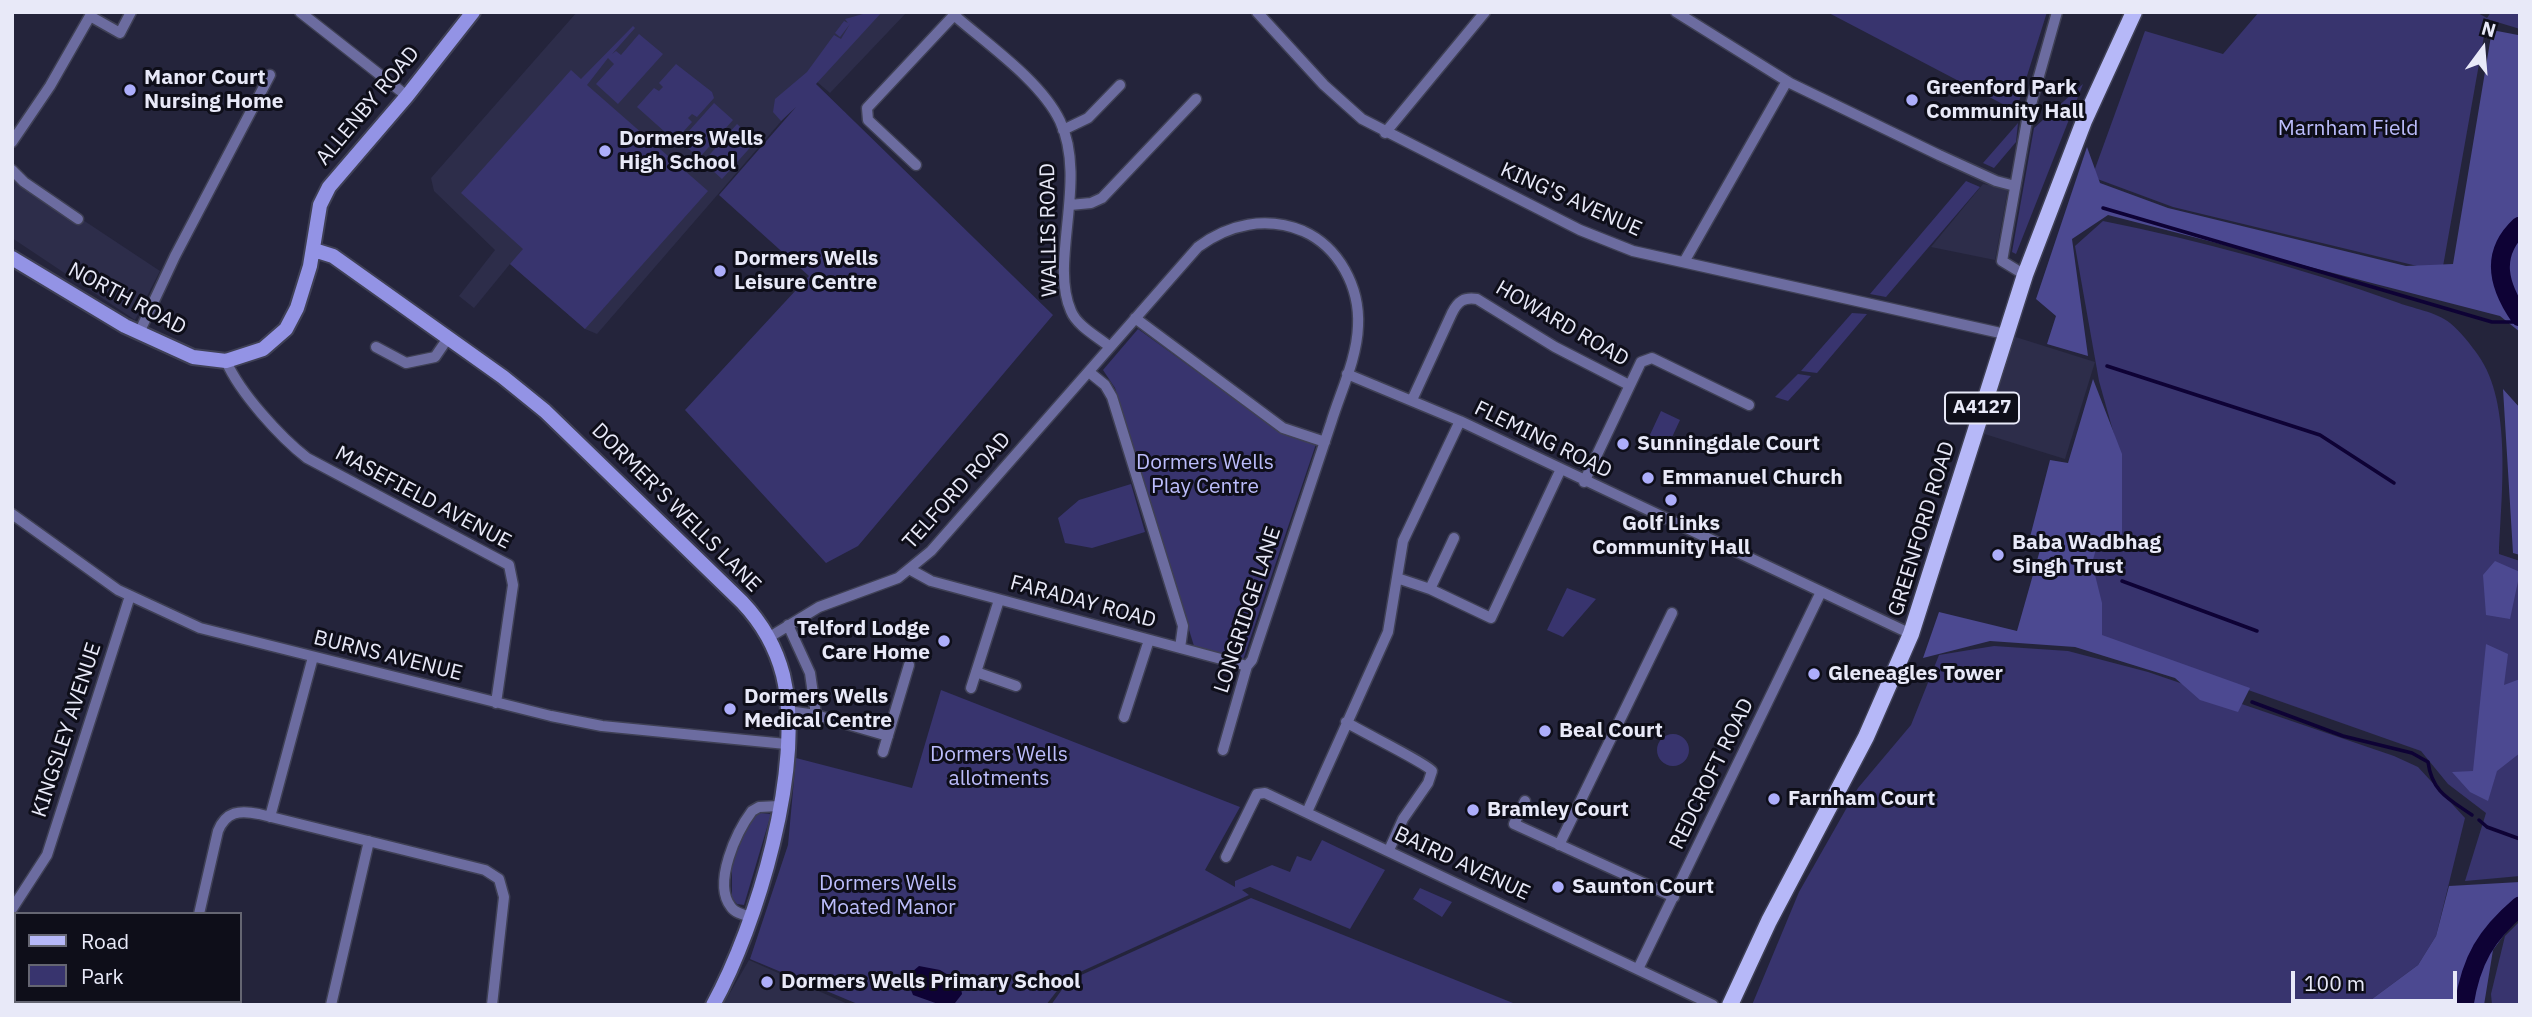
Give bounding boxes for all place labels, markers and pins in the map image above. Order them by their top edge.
place label: Manor Court Nursing Home [144,65,283,115]
place label: Greenford Park Community Hall [1926,75,2084,125]
marker: Manor Court Nursing Home [122,82,138,98]
marker: Greenford Park Community Hall [1904,92,1920,108]
place label: Dormers Wells High School [619,126,763,176]
marker: Dormers Wells High School [597,143,613,159]
place label: Dormers Wells Leisure Centre [734,246,878,296]
marker: Dormers Wells Leisure Centre [712,263,728,279]
place label: Sunningdale Court [1637,431,1820,457]
marker: Sunningdale Court [1615,436,1631,452]
place label: Emmanuel Church [1662,465,1843,491]
marker: Emmanuel Church [1640,470,1656,486]
marker: Golf Links Community Hall [1663,492,1679,508]
place label: Golf Links Community Hall [1592,511,1750,561]
place label: Baba Wadbhag Singh Trust [2012,530,2161,580]
marker: Baba Wadbhag Singh Trust [1990,547,2006,563]
place label: Telford Lodge Care Home [797,616,930,666]
marker: Telford Lodge Care Home [936,633,952,649]
place label: Gleneagles Tower [1828,661,2003,687]
marker: Gleneagles Tower [1806,666,1822,682]
place label: Dormers Wells Medical Centre [744,684,892,734]
marker: Dormers Wells Medical Centre [722,701,738,717]
place label: Beal Court [1559,718,1663,744]
marker: Beal Court [1537,723,1553,739]
place label: Farnham Court [1788,786,1935,812]
marker: Farnham Court [1766,791,1782,807]
place label: Bramley Court [1487,797,1629,823]
marker: Bramley Court [1465,802,1481,818]
place label: Saunton Court [1572,874,1714,900]
marker: Saunton Court [1550,879,1566,895]
place label: Dormers Wells Primary School [781,969,1080,995]
marker: Dormers Wells Primary School [759,974,775,990]

